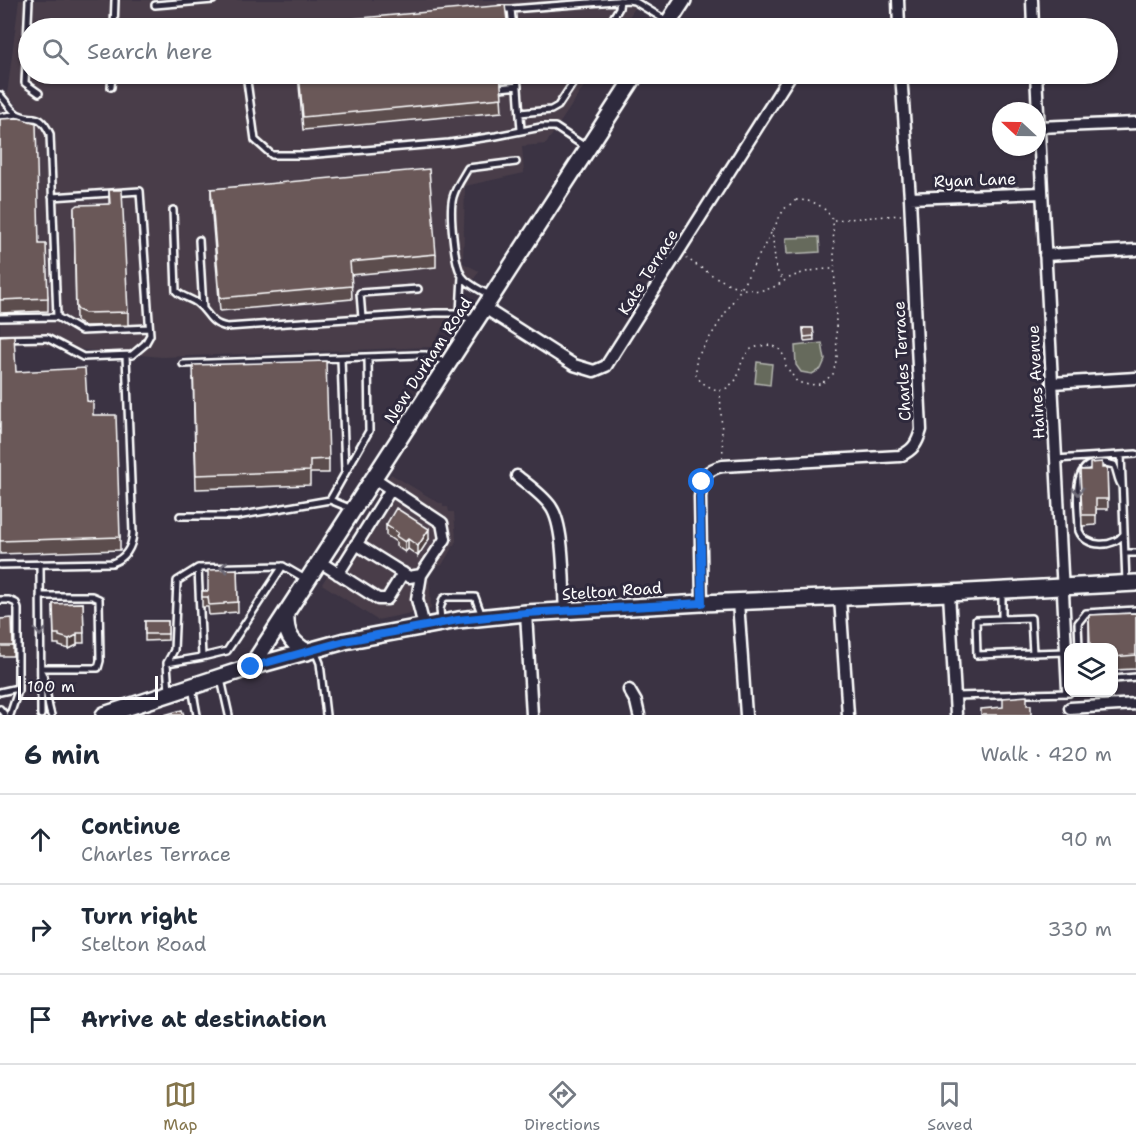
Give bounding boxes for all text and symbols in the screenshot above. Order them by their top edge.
search box [18,18,1118,84]
icon: search [39,35,72,68]
text: Search here [87,37,213,66]
north arrow [992,102,1046,156]
street label: Ryan Lane [933,168,1017,192]
street label: Kate Terrace [613,225,683,319]
street label: New Durham Road [379,293,477,427]
street label: Charles Terrace [888,300,916,422]
street label: Haines Avenue [1023,324,1049,440]
route start [688,468,714,494]
one-way arrow [1072,486,1084,495]
one-way arrow [220,561,229,573]
street label: Stelton Road [561,577,663,605]
one-way arrow [34,628,46,637]
map controls [1064,643,1118,697]
button: layers [1064,643,1118,697]
route end [237,653,263,679]
scale bar [18,673,158,700]
text: 100 m [27,676,75,697]
text: 6 min [24,737,100,772]
text: Walk · 420 m [980,741,1112,767]
text: Continue [81,812,181,841]
icon: ahead [24,823,57,856]
text: 90 m [1060,826,1112,852]
text: Charles Terrace [81,841,231,867]
text: Turn right [81,902,198,931]
icon: right [24,913,57,946]
text: 330 m [1048,916,1112,942]
text: Stelton Road [81,931,207,957]
icon: arrive [24,1003,57,1036]
text: Arrive at destination [81,1005,327,1034]
tab: Map [163,1078,198,1135]
tab: Directions [524,1078,601,1135]
tab: Saved [927,1078,973,1135]

